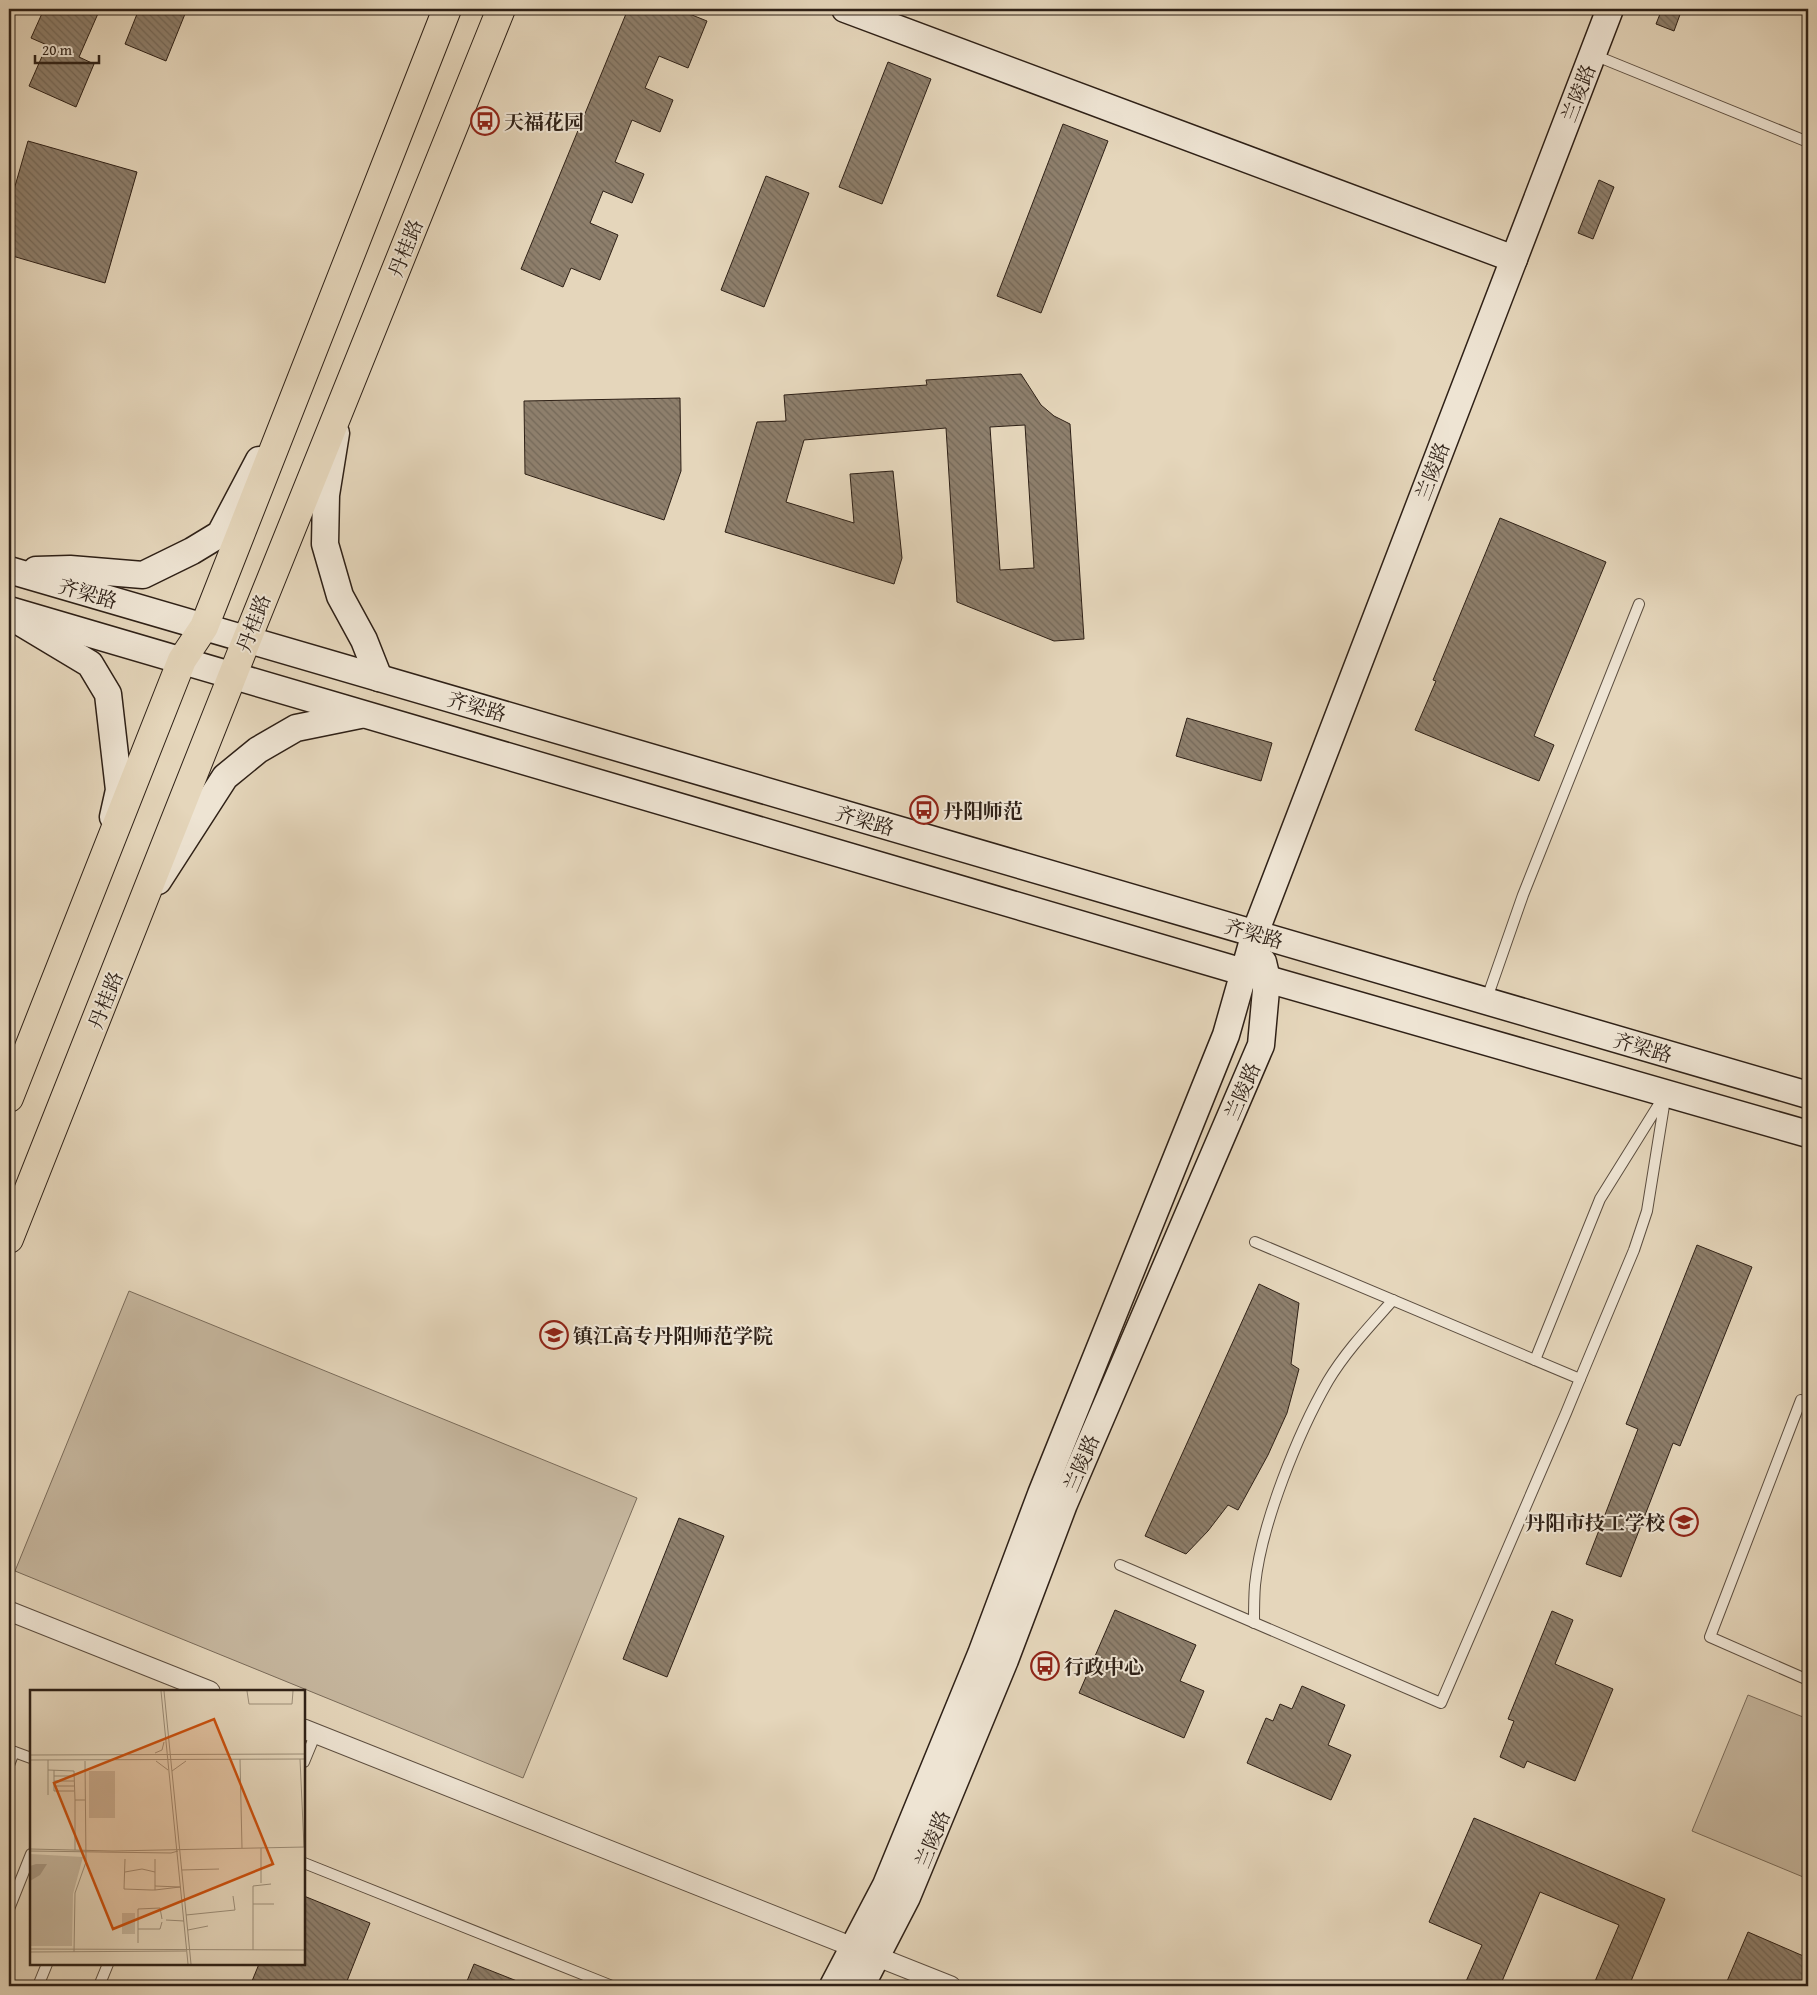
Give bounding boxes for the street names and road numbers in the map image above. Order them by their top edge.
street label: 兰陵路 [1554,60,1602,126]
street label: 丹桂路 [380,215,430,281]
street label: 兰陵路 [1408,438,1456,504]
street label: 齐梁路 [55,571,121,615]
street label: 丹桂路 [229,590,277,656]
street label: 齐梁路 [444,684,510,728]
street label: 齐梁路 [832,798,898,842]
street label: 齐梁路 [1221,911,1287,955]
street label: 丹桂路 [80,967,130,1033]
street label: 齐梁路 [1610,1025,1676,1069]
street label: 兰陵路 [1217,1058,1267,1124]
street label: 兰陵路 [1056,1430,1106,1496]
street label: 兰陵路 [907,1806,957,1872]

